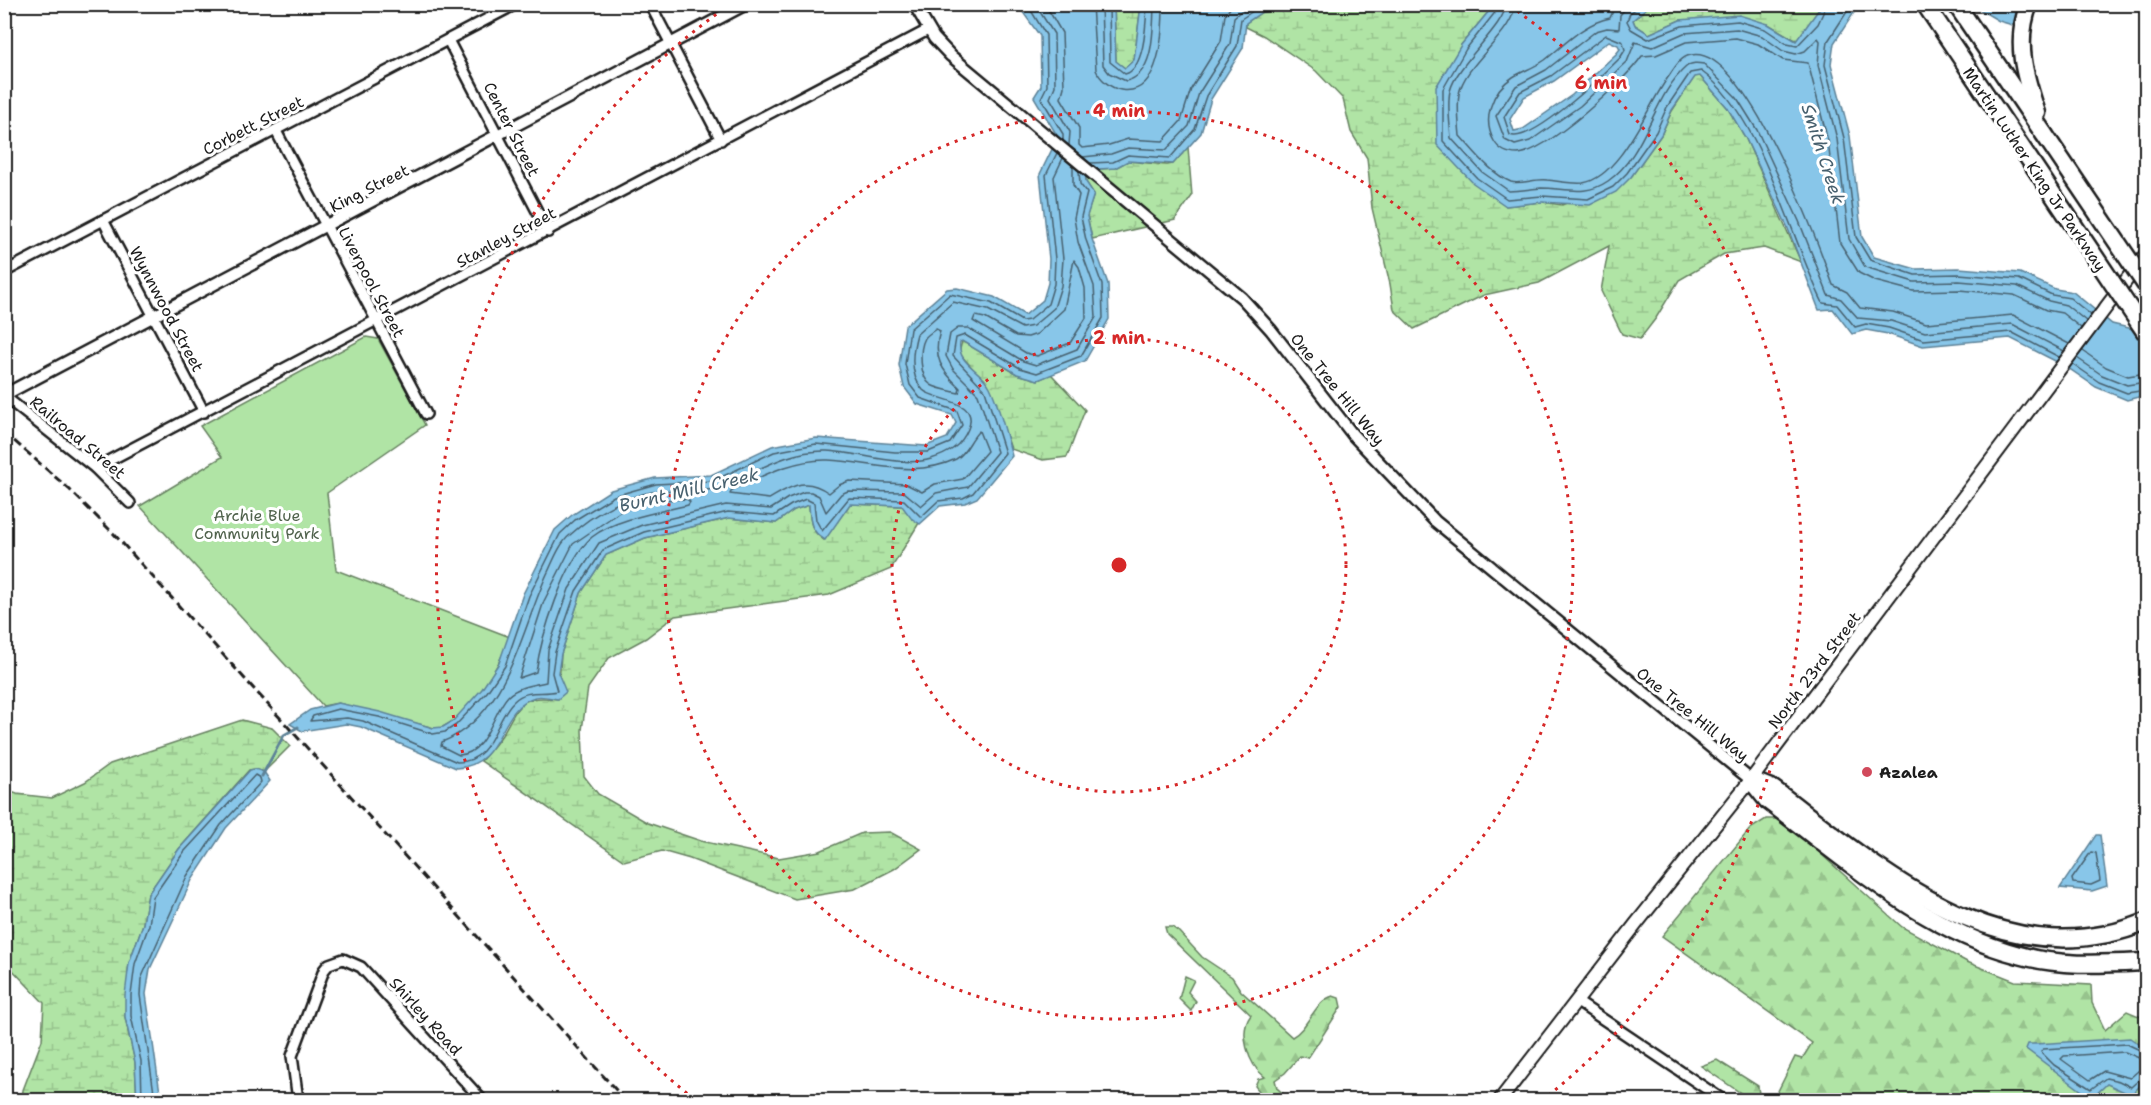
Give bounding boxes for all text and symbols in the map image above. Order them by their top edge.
street label: Martin Luther King Jr Parkway [1958,63,2111,276]
text: 6 min [1575,71,1627,95]
street label: Center Street [479,78,544,180]
street label: Corbett Street [199,91,307,160]
text: 4 min [1093,99,1145,123]
water label: Smith Creek [1795,101,1851,208]
street label: King Street [326,159,412,217]
street label: Stanley Street [453,202,560,273]
street label: Liverpool Street [333,223,410,341]
street label: Wynnwood Street [125,243,209,376]
text: 2 min [1093,326,1145,350]
street label: One Tree Hill Way [1286,329,1389,450]
street label: Railroad Street [26,391,130,483]
water label: Burnt Mill Creek [617,462,762,518]
park label: Archie Blue Community Park [194,505,320,544]
centre of rings [1109,555,1129,575]
street label: North 23rd Street [1763,607,1865,733]
street label: One Tree Hill Way [1632,663,1753,766]
place label: Azalea [1879,762,1938,783]
marker: Azalea [1860,765,1874,779]
street label: Shirley Road [385,973,466,1060]

